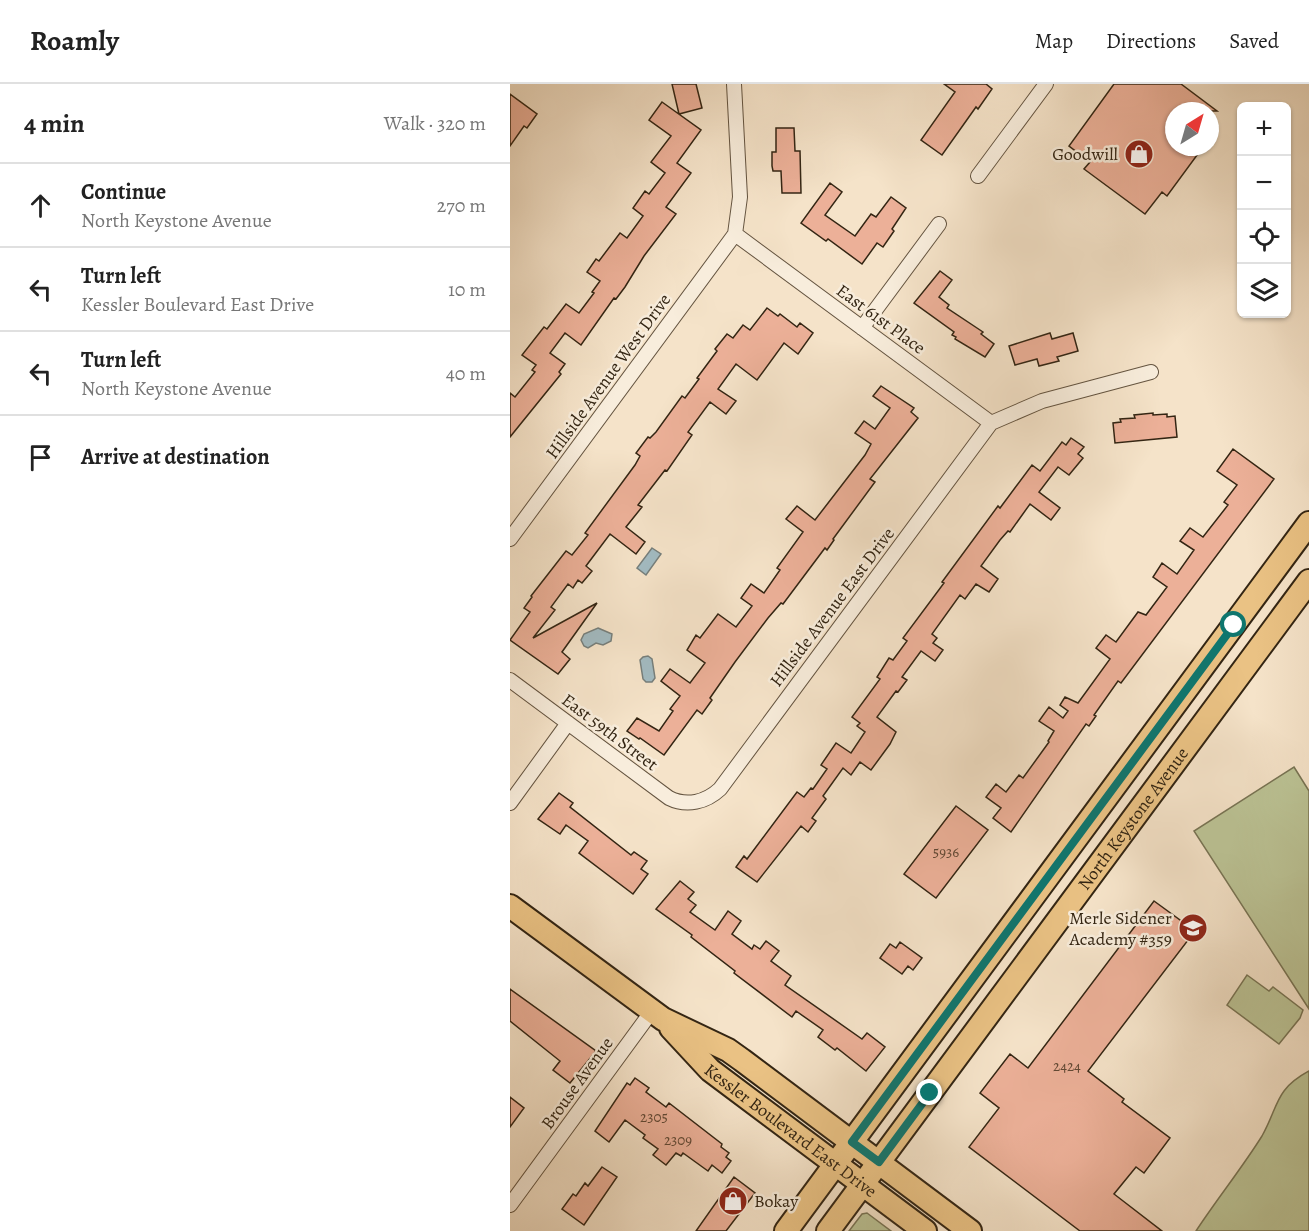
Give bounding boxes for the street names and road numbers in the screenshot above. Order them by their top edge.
street label: East 61st Place [832,279,930,359]
street label: Hillside Avenue West Drive [540,289,676,463]
street label: Hillside Avenue East Drive [764,522,900,692]
street label: East 59th Street [557,688,663,776]
street label: North Keystone Avenue [1072,742,1194,895]
street label: Brouse Avenue [535,1032,619,1134]
street label: Kessler Boulevard East Drive [699,1058,882,1203]

